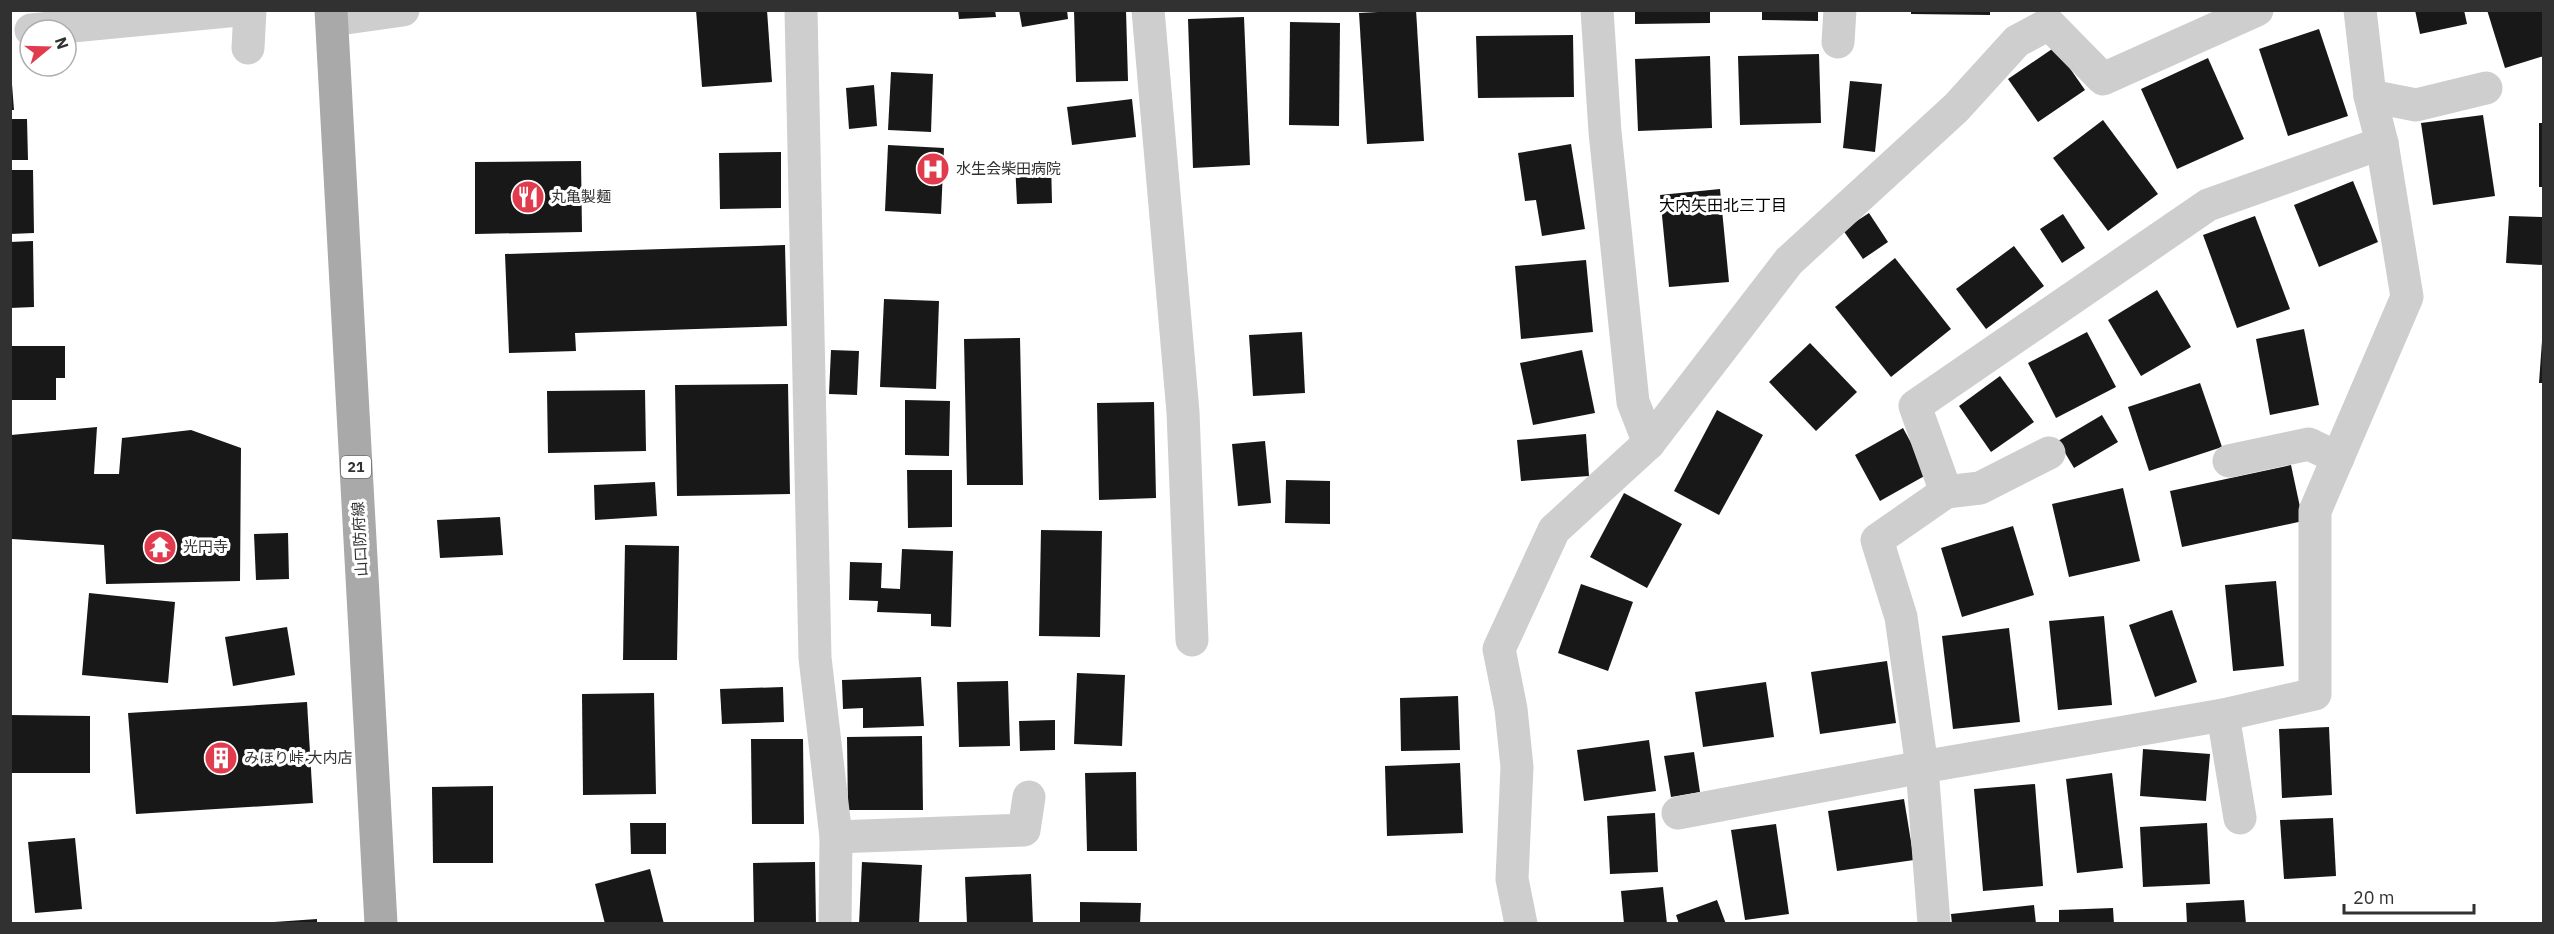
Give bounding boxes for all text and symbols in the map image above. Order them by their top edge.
north arrow [18,18,78,78]
text: N [51,34,74,52]
hospital icon: 水生会柴田病院 [915,151,951,187]
place label: 水生会柴田病院 [956,159,1061,178]
restaurant icon: 丸亀製麺 [510,179,546,215]
place label: 丸亀製麺 [551,187,611,206]
district label: 大内矢田北三丁目 [1659,195,1787,215]
road number: 21 [341,456,371,478]
street label: 山口防府線 [348,501,371,577]
temple icon: 光円寺 [142,529,178,565]
place label: 光円寺 [183,537,228,556]
building icon: みほり峠 大内店 [203,740,239,776]
place label: みほり峠 大内店 [244,748,353,767]
scale bar [2344,877,2474,915]
text: 20 m [2353,886,2395,909]

